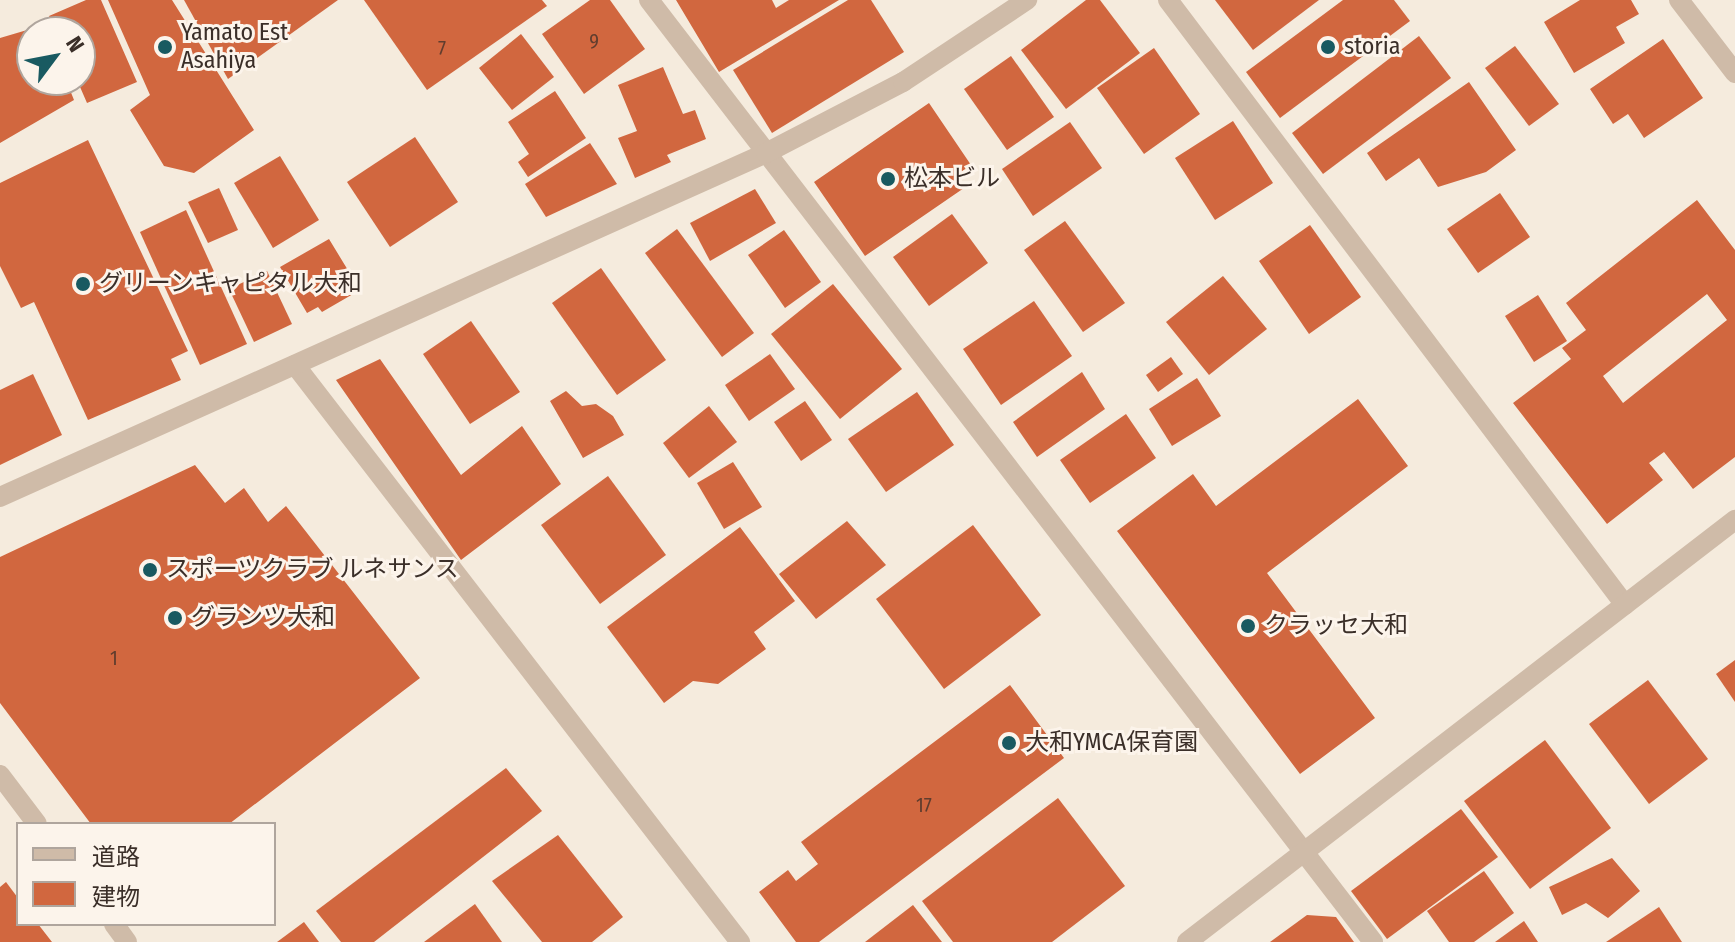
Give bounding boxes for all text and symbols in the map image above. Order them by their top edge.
north arrow [16,16,96,96]
place label: Yamato Est Asahiya [181,19,288,75]
house number: 9 [589,29,599,53]
text: N [60,31,90,57]
place label: storia [1344,33,1401,61]
house number: 7 [438,36,446,60]
marker: Yamato Est Asahiya [156,38,174,56]
marker: storia [1319,38,1337,56]
place label: 松本ビル [904,165,1000,193]
marker: 松本ビル [879,170,897,188]
place label: グリーンキャピタル大和 [99,270,363,298]
marker: グリーンキャピタル大和 [74,275,92,293]
place label: スポーツクラブ ルネサンス [166,556,460,584]
marker: スポーツクラブ ルネサンス [141,561,159,579]
place label: グランツ大和 [191,604,335,632]
marker: グランツ大和 [166,609,184,627]
place label: クラッセ大和 [1264,612,1408,640]
marker: クラッセ大和 [1239,617,1257,635]
house number: 1 [110,646,118,670]
place label: 大和YMCA保育園 [1025,729,1198,757]
marker: 大和YMCA保育園 [1000,734,1018,752]
house number: 17 [916,793,932,817]
legend [16,822,276,926]
text: 道路 [92,843,140,871]
text: 建物 [92,883,140,911]

